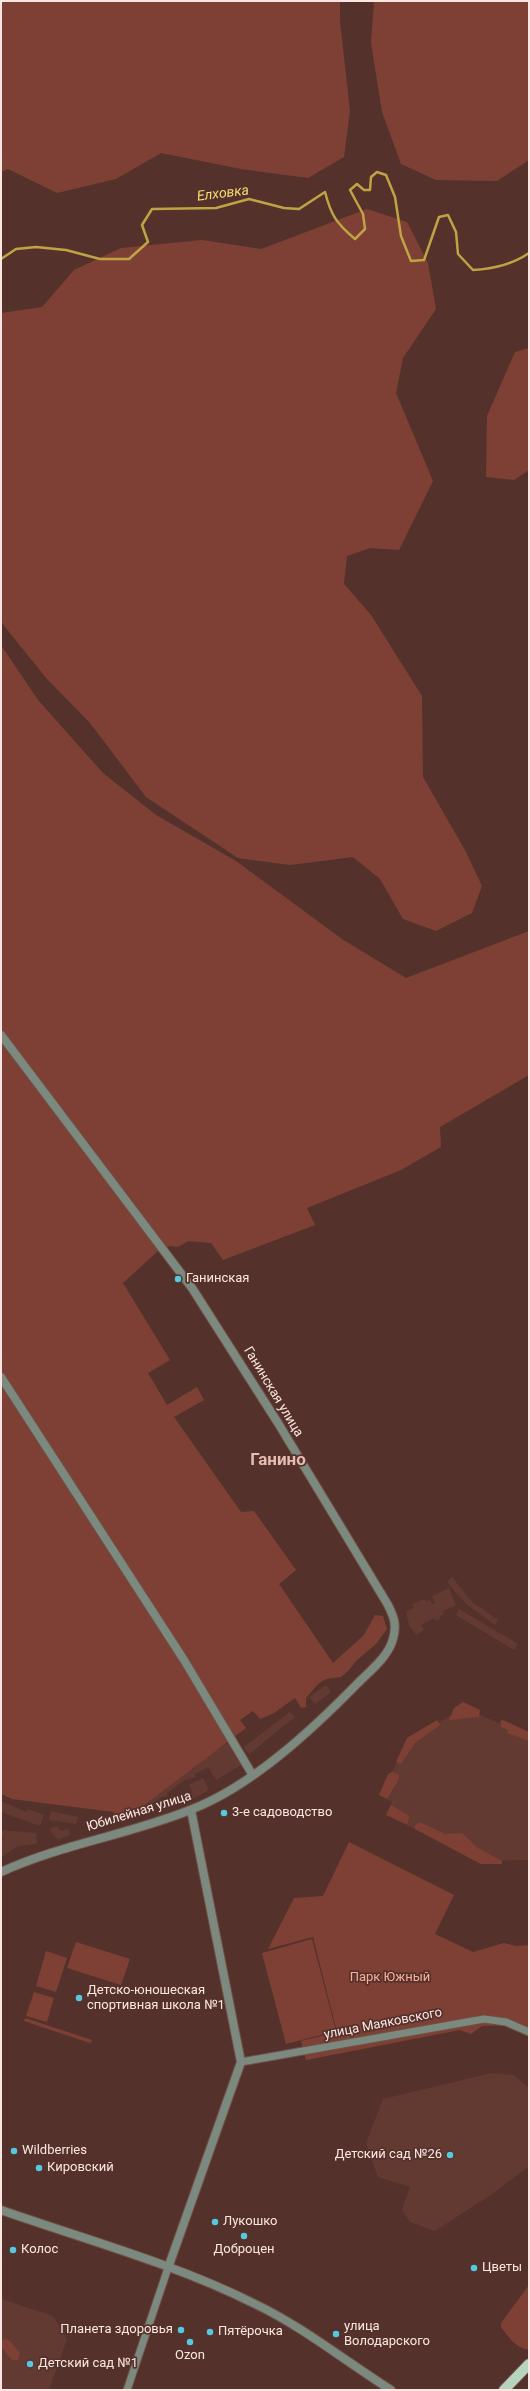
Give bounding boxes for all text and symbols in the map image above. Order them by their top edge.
water label: Елховка [196,182,250,206]
place label: Ганинская [186,1271,249,1287]
marker: Ганинская [173,1274,183,1284]
street label: Ганинская улица [240,1344,306,1440]
district label: Ганино [250,1451,306,1471]
street label: Юбилейная улица [85,1789,193,1835]
place label: 3-е садоводство [232,1805,332,1821]
marker: 3-е садоводство [219,1808,229,1818]
park label: Парк Южный [350,1970,430,1986]
place label: Детско-юношеская спортивная школа №1 [87,1983,225,2014]
marker: Детско-юношеская спортивная школа №1 [74,1993,84,2003]
street label: улица Маяковского [323,2005,443,2043]
place label: Wildberries [22,2143,87,2159]
marker: Wildberries [9,2146,19,2156]
place label: Детский сад №26 [335,2147,442,2163]
marker: Детский сад №26 [445,2150,455,2160]
place label: Кировский [47,2160,114,2176]
marker: Кировский [34,2163,44,2173]
place label: Лукошко [223,2214,277,2230]
marker: Лукошко [210,2217,220,2227]
marker: Доброцен [239,2231,249,2241]
place label: Колос [21,2242,58,2258]
place label: Доброцен [213,2242,275,2258]
marker: Колос [8,2245,18,2255]
place label: Цветы [482,2260,522,2276]
marker: Цветы [469,2263,479,2273]
place label: улица Володарского [344,2319,430,2350]
place label: Планета здоровья [60,2322,173,2338]
place label: Пятёрочка [218,2324,283,2340]
marker: Планета здоровья [176,2325,186,2335]
marker: Пятёрочка [205,2327,215,2337]
marker: улица Володарского [331,2329,341,2339]
marker: Ozon [185,2337,195,2347]
place label: Ozon [175,2348,205,2364]
place label: Детский сад №1 [38,2356,138,2372]
marker: Детский сад №1 [25,2359,35,2369]

